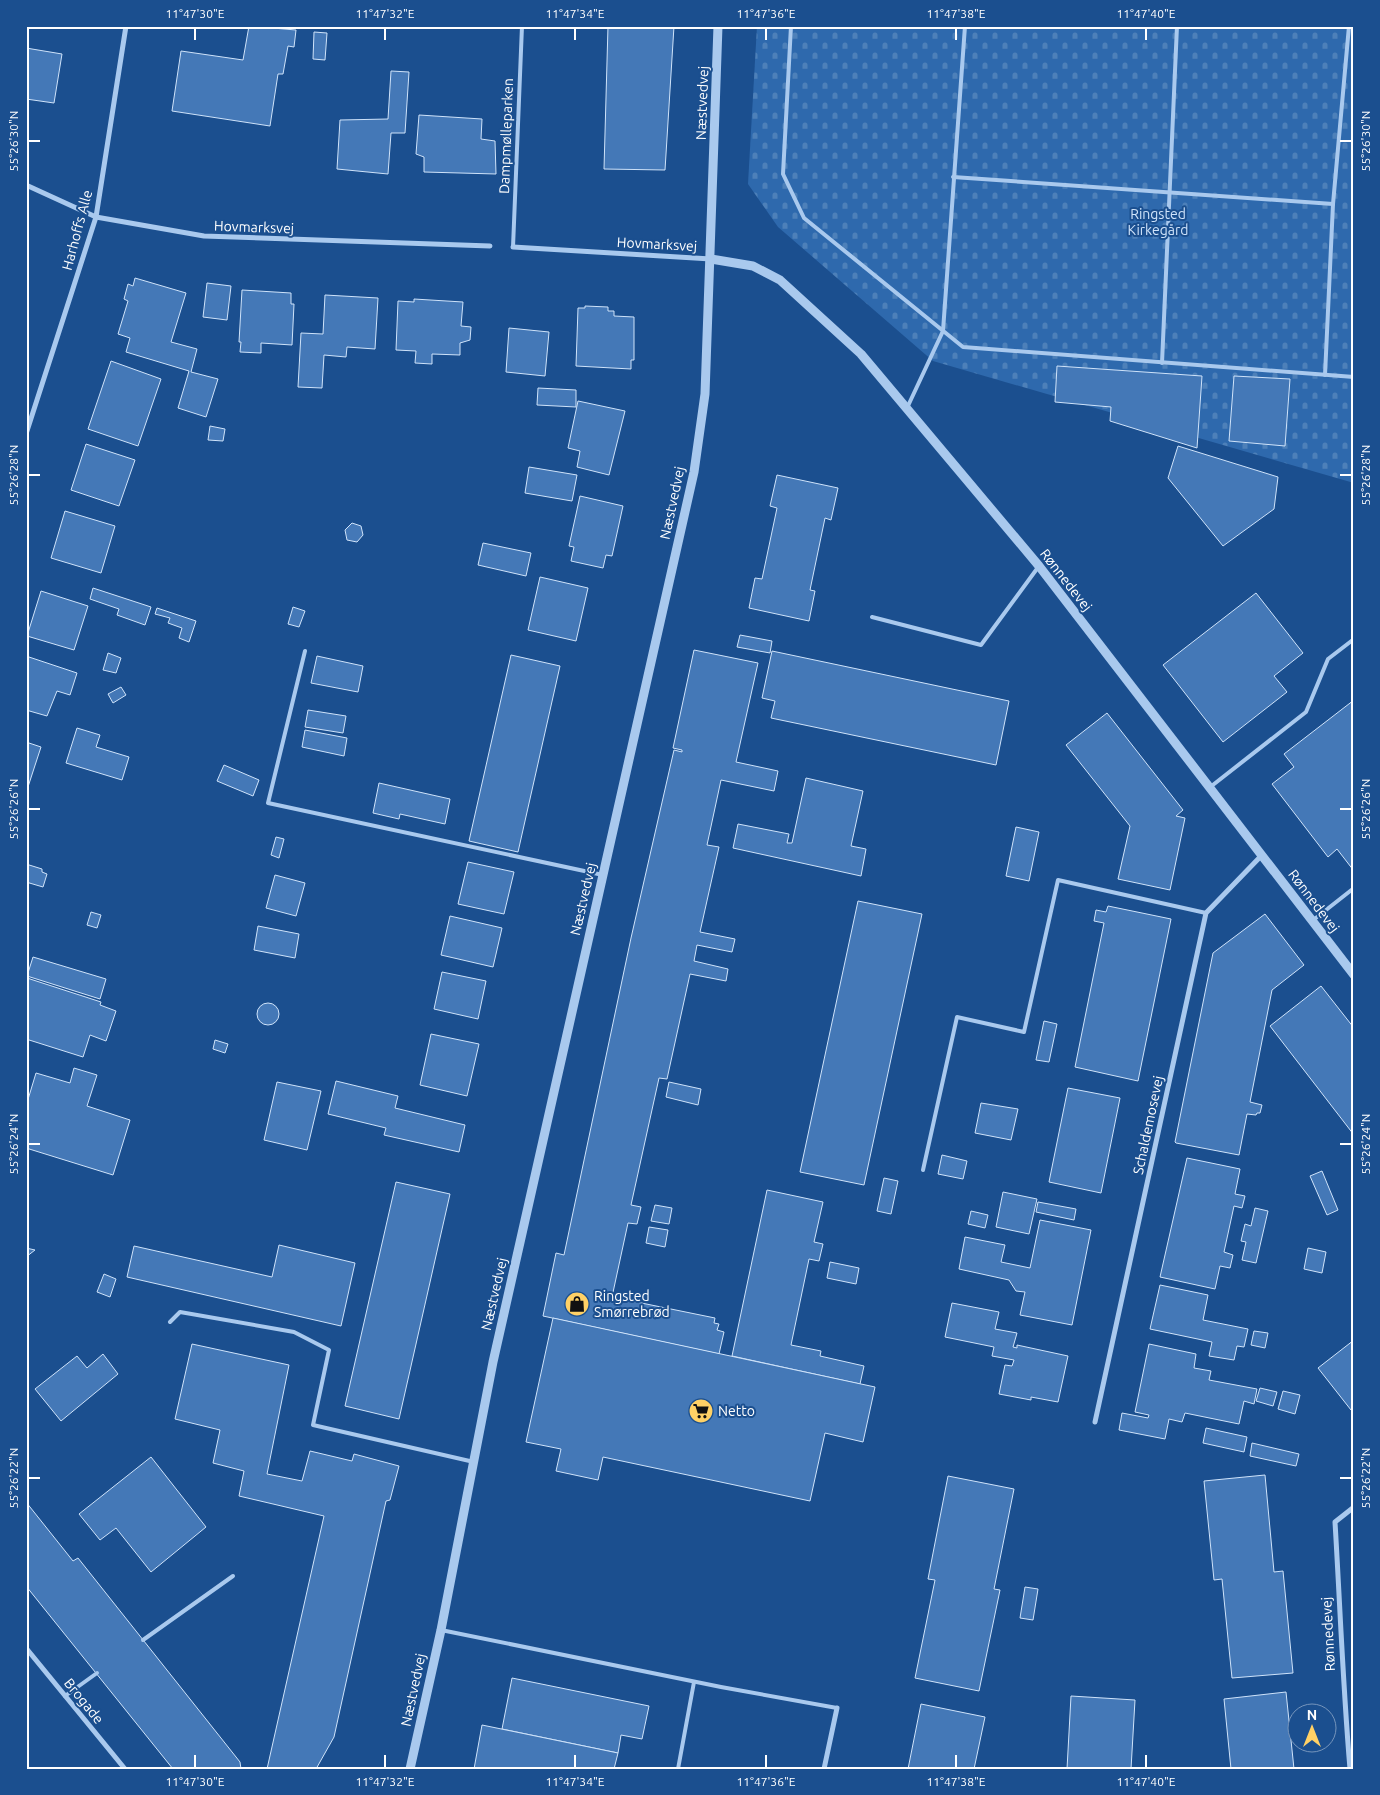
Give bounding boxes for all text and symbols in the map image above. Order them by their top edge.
text: 11°47'30"E [166,7,225,20]
text: 11°47'32"E [356,7,415,20]
text: 11°47'34"E [546,7,605,20]
text: 11°47'36"E [737,7,796,20]
text: 11°47'38"E [927,7,986,20]
text: 11°47'40"E [1117,7,1176,20]
street label: Næstvedvej [693,66,711,140]
street label: Dampmølleparken [496,78,516,194]
text: 55°26'30"N [7,111,20,171]
text: 55°26'30"N [1359,111,1372,171]
street label: Harhoffs Alle [59,188,95,272]
park label: Ringsted Kirkegård [1128,206,1188,238]
street label: Hovmarksvej [214,218,294,236]
street label: Hovmarksvej [616,234,698,254]
text: 55°26'28"N [7,445,20,505]
text: 55°26'28"N [1359,445,1372,505]
street label: Næstvedvej [656,465,688,541]
street label: Rønnedevej [1037,546,1095,614]
text: 55°26'26"N [7,779,20,839]
text: 55°26'26"N [1359,779,1372,839]
street label: Næstvedvej [567,861,599,937]
street label: Rønnedevej [1285,866,1343,936]
street label: Schaldemosevej [1130,1074,1166,1176]
text: 55°26'24"N [7,1114,20,1174]
text: 55°26'24"N [1359,1114,1372,1174]
street label: Næstvedvej [478,1256,510,1332]
place label: Ringsted Smørrebrød [594,1288,670,1320]
shop icon: Ringsted Smørrebrød [564,1291,590,1317]
supermarket icon: Netto [688,1398,714,1424]
place label: Netto [718,1403,755,1419]
text: 55°26'22"N [7,1448,20,1508]
text: 55°26'22"N [1359,1448,1372,1508]
street label: Rønnedevej [1318,1596,1338,1672]
street label: Næstvedvej [397,1652,429,1728]
street label: Brogade [61,1675,107,1727]
north arrow [1288,1702,1338,1752]
text: N [1307,1707,1317,1723]
text: 11°47'30"E [166,1775,225,1788]
text: 11°47'32"E [356,1775,415,1788]
text: 11°47'34"E [546,1775,605,1788]
text: 11°47'36"E [737,1775,796,1788]
text: 11°47'38"E [927,1775,986,1788]
text: 11°47'40"E [1117,1775,1176,1788]

